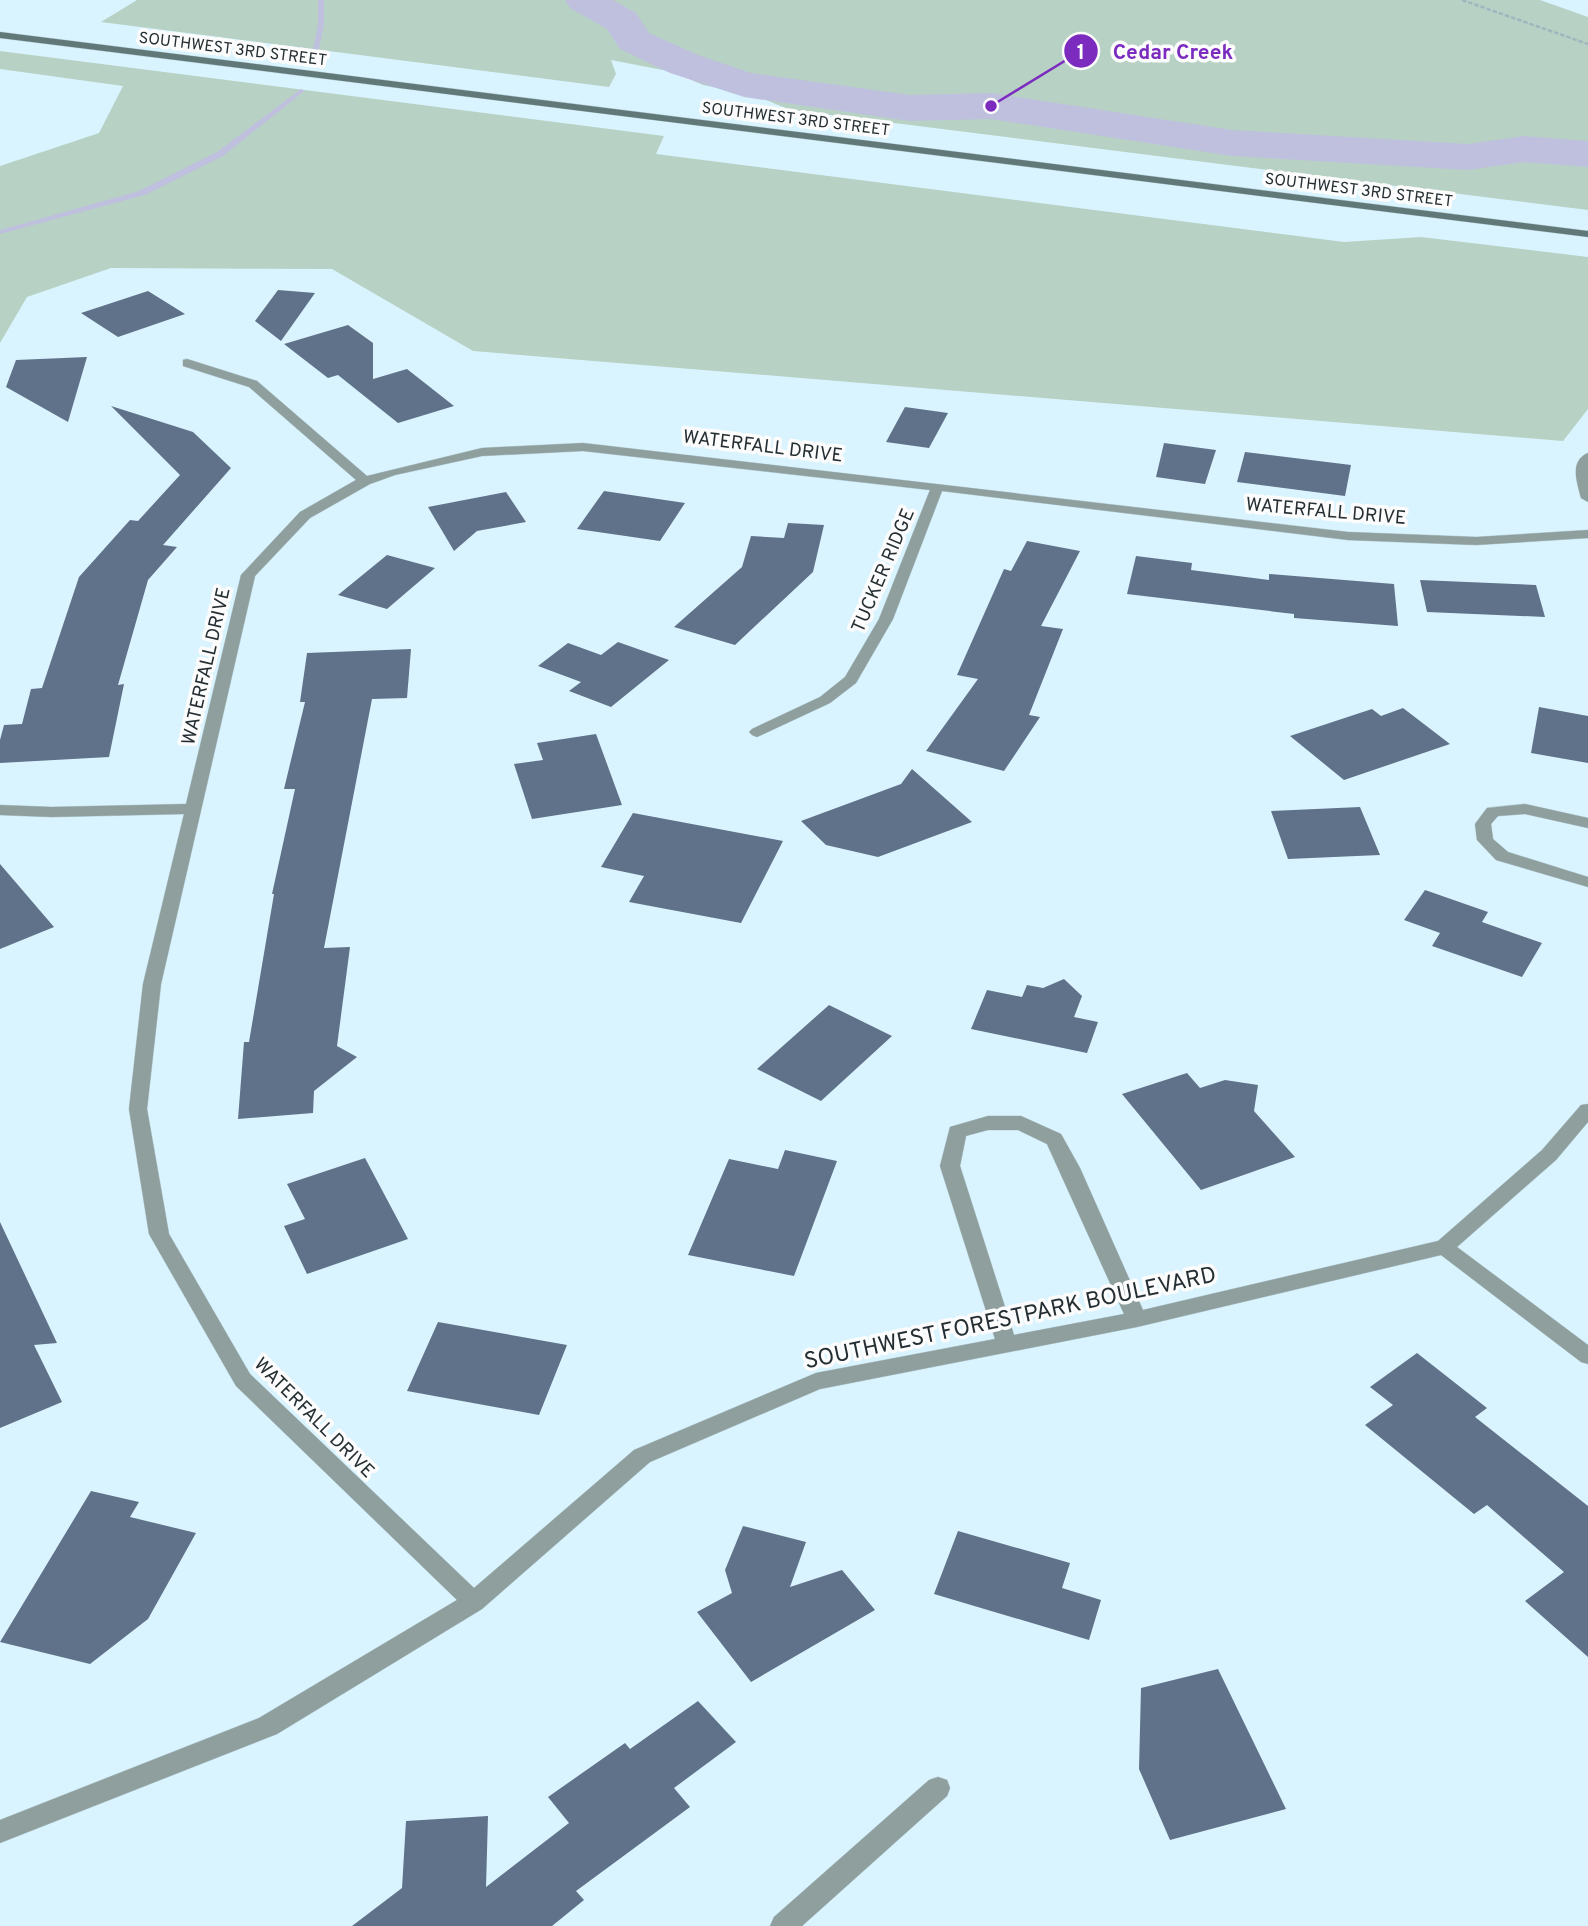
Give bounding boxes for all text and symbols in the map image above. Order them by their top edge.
street label: SOUTHWEST 3RD STREET [138,29,328,71]
callout: Cedar Creek [1064,30,1247,72]
text: 1 [1077,40,1085,67]
text: Cedar Creek [1113,40,1233,67]
street label: SOUTHWEST 3RD STREET [701,99,891,141]
street label: SOUTHWEST 3RD STREET [1264,170,1454,212]
street label: WATERFALL DRIVE [681,425,844,469]
street label: WATERFALL DRIVE [1245,493,1407,531]
street label: TUCKER RIDGE [847,505,921,636]
street label: WATERFALL DRIVE [177,585,237,748]
street label: SOUTHWEST FORESTPARK BOULEVARD [802,1262,1219,1377]
street label: WATERFALL DRIVE [248,1353,379,1484]

